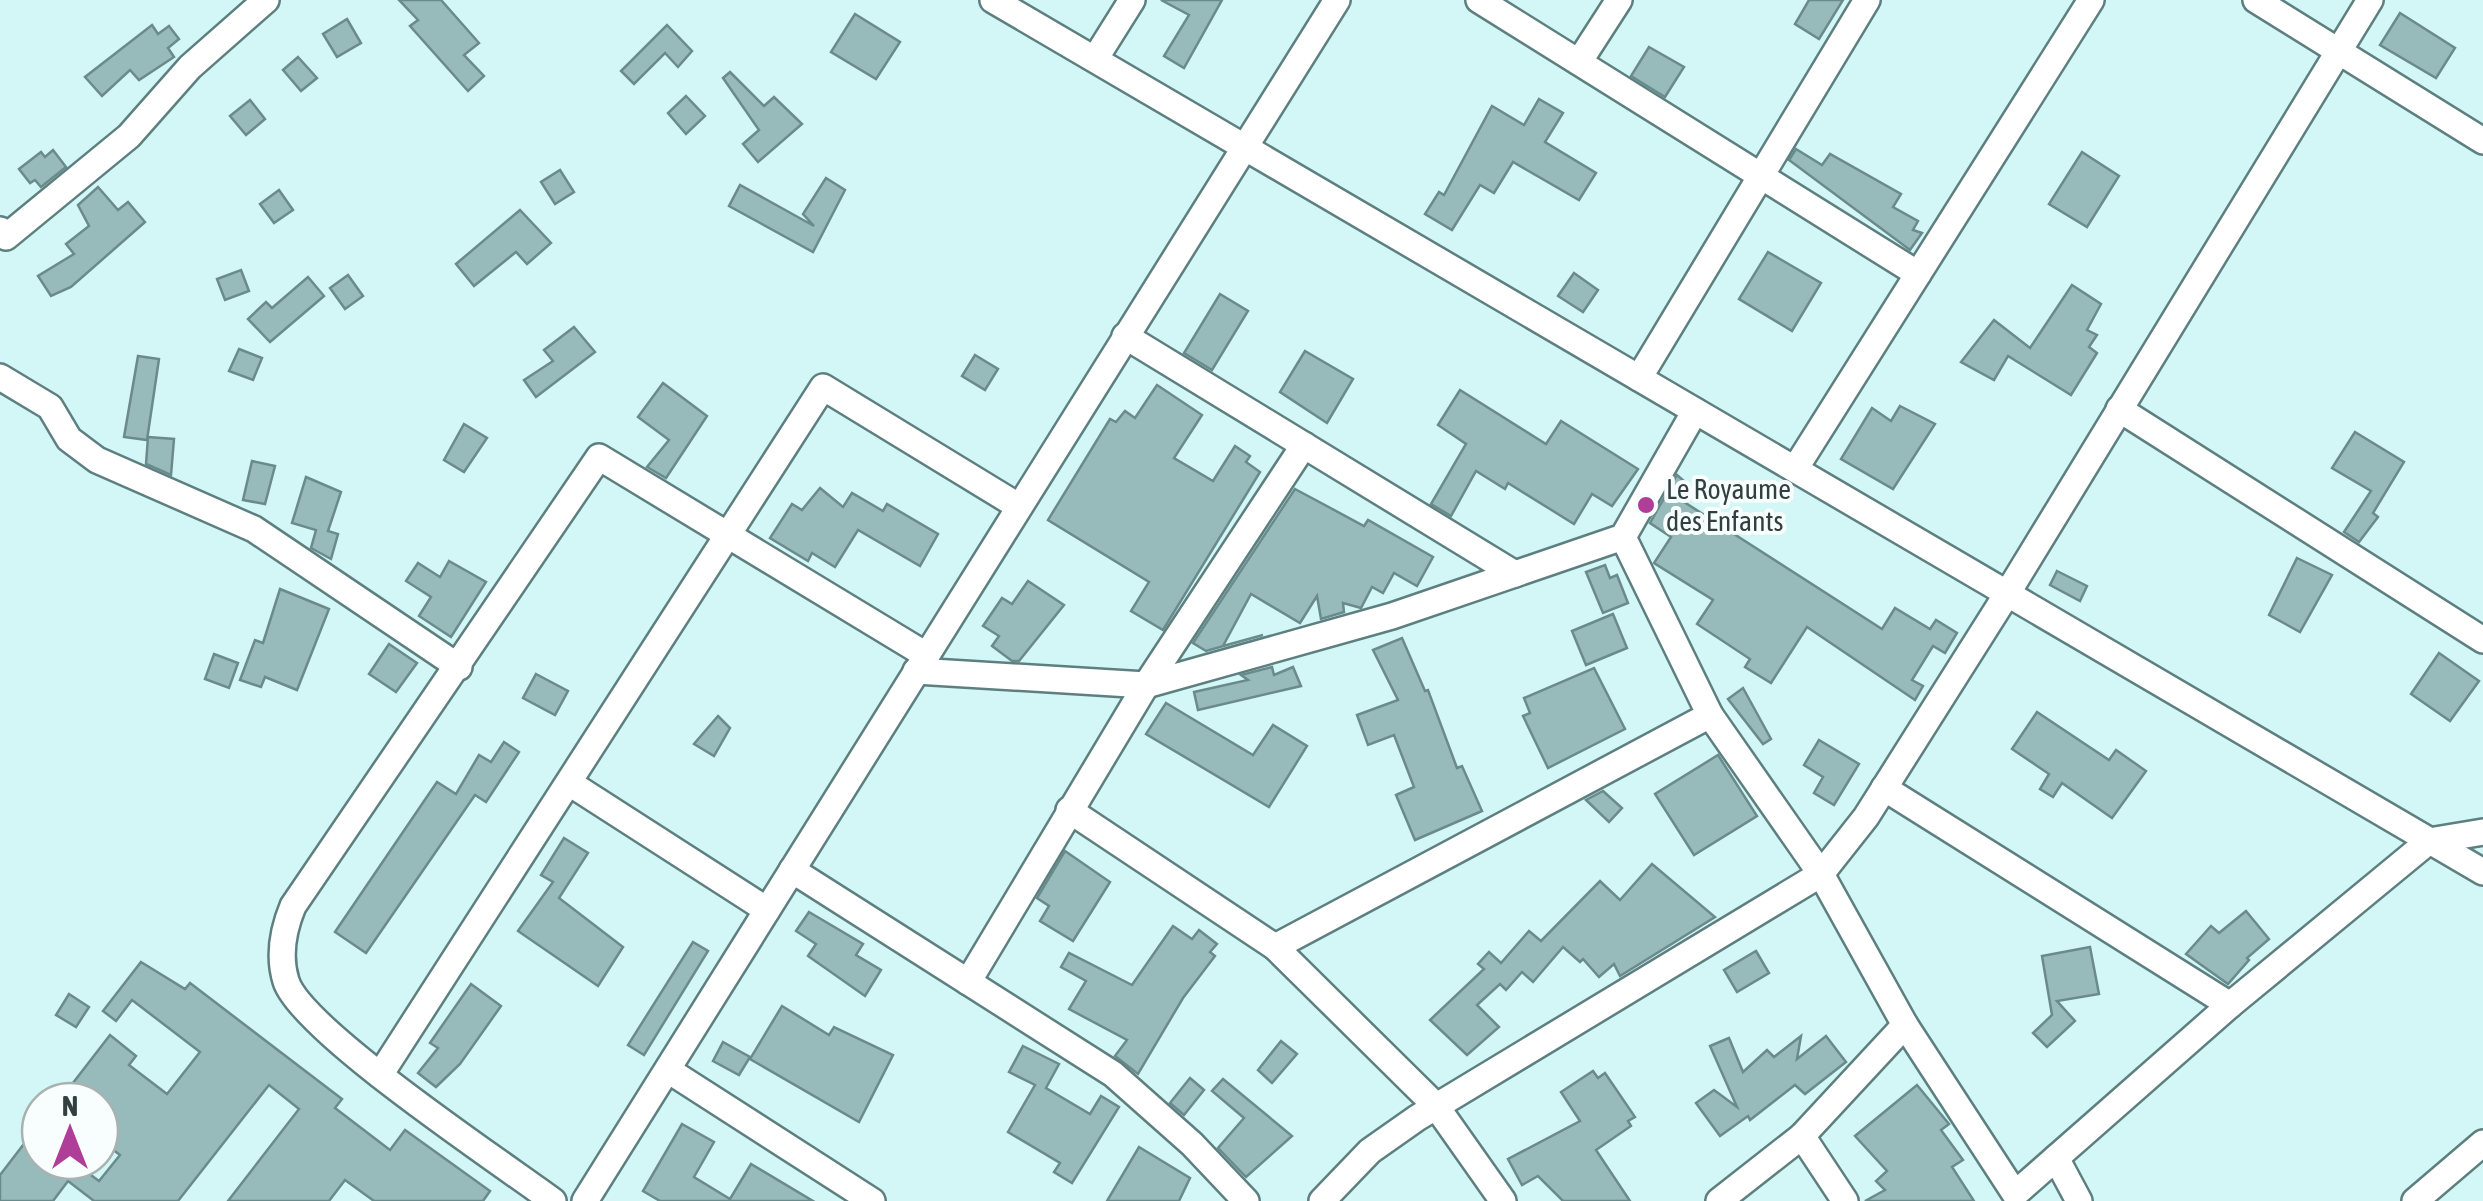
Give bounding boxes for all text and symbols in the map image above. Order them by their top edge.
place label: Le Royaume des Enfants [1666,473,1791,537]
marker: Le Royaume des Enfants [1635,494,1657,516]
north arrow [20,1081,120,1181]
text: N [62,1090,78,1122]

